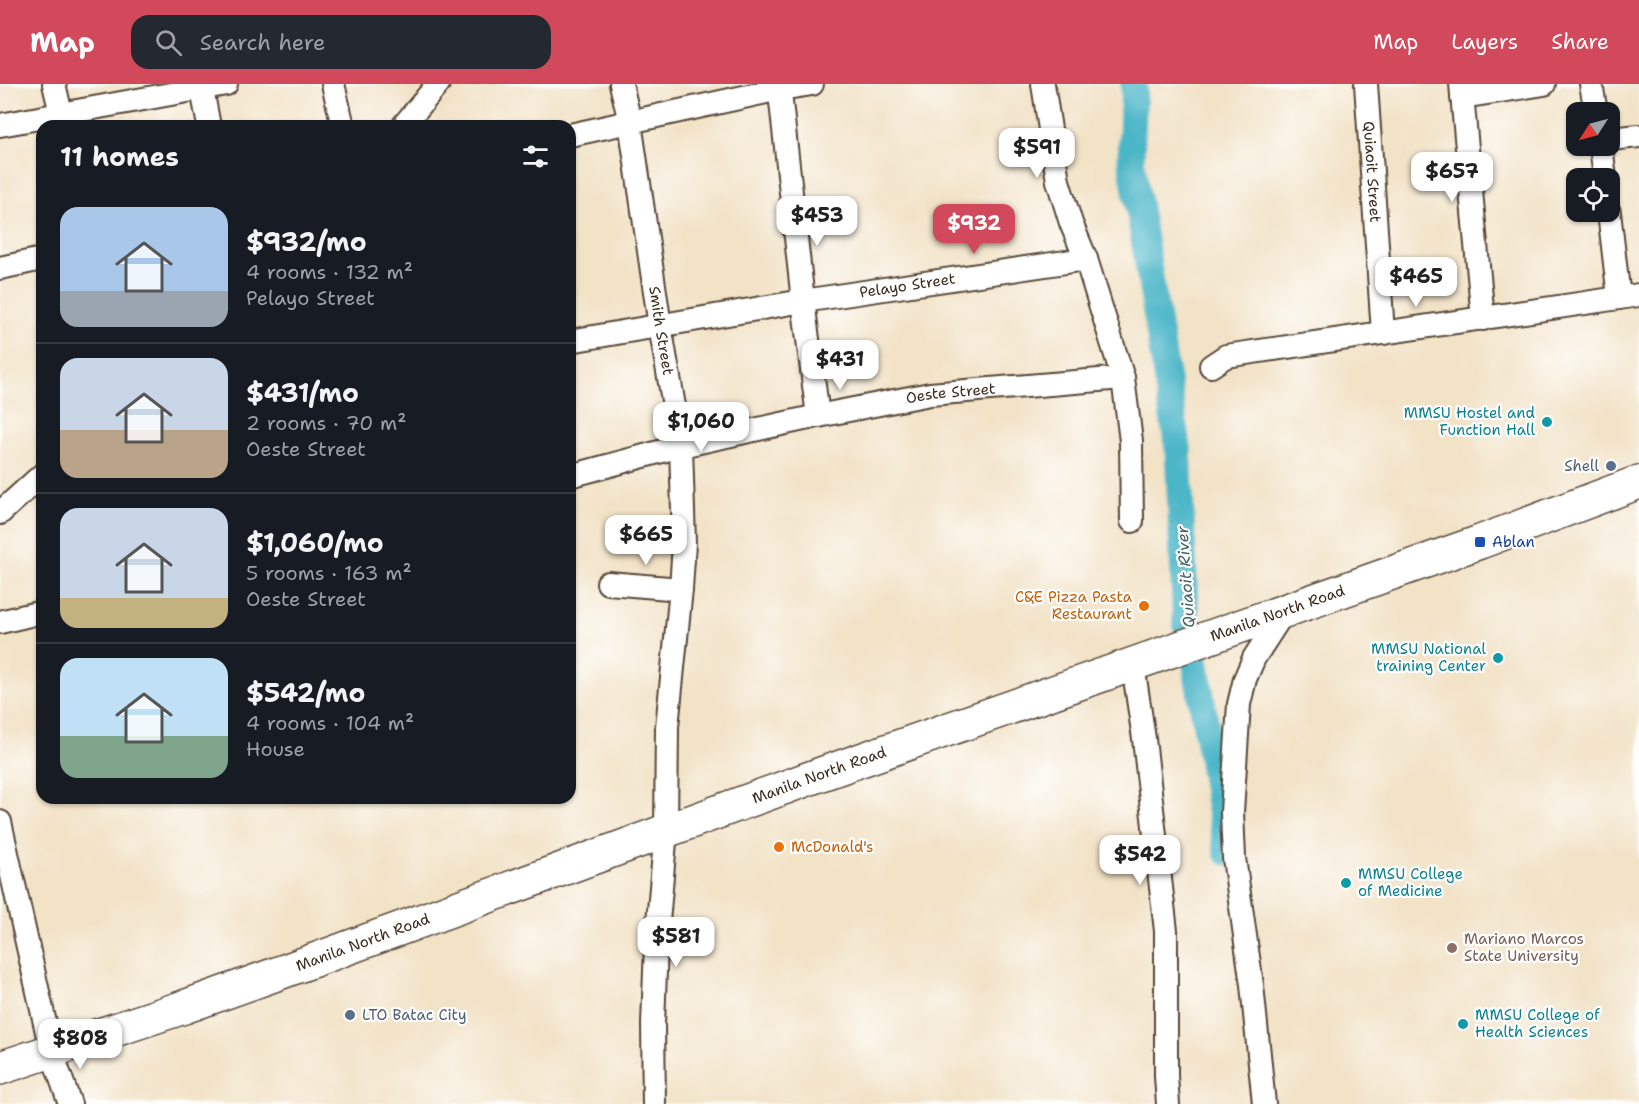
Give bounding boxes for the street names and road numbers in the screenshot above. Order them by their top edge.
street label: Quiaoit Street [1359,120,1385,223]
street label: Pelayo Street [858,268,957,303]
street label: Smith Street [644,285,678,377]
street label: Oeste Street [904,379,996,409]
street label: Manila North Road [1208,580,1348,646]
street label: Manila North Road [749,742,889,809]
street label: Manila North Road [293,908,433,976]

